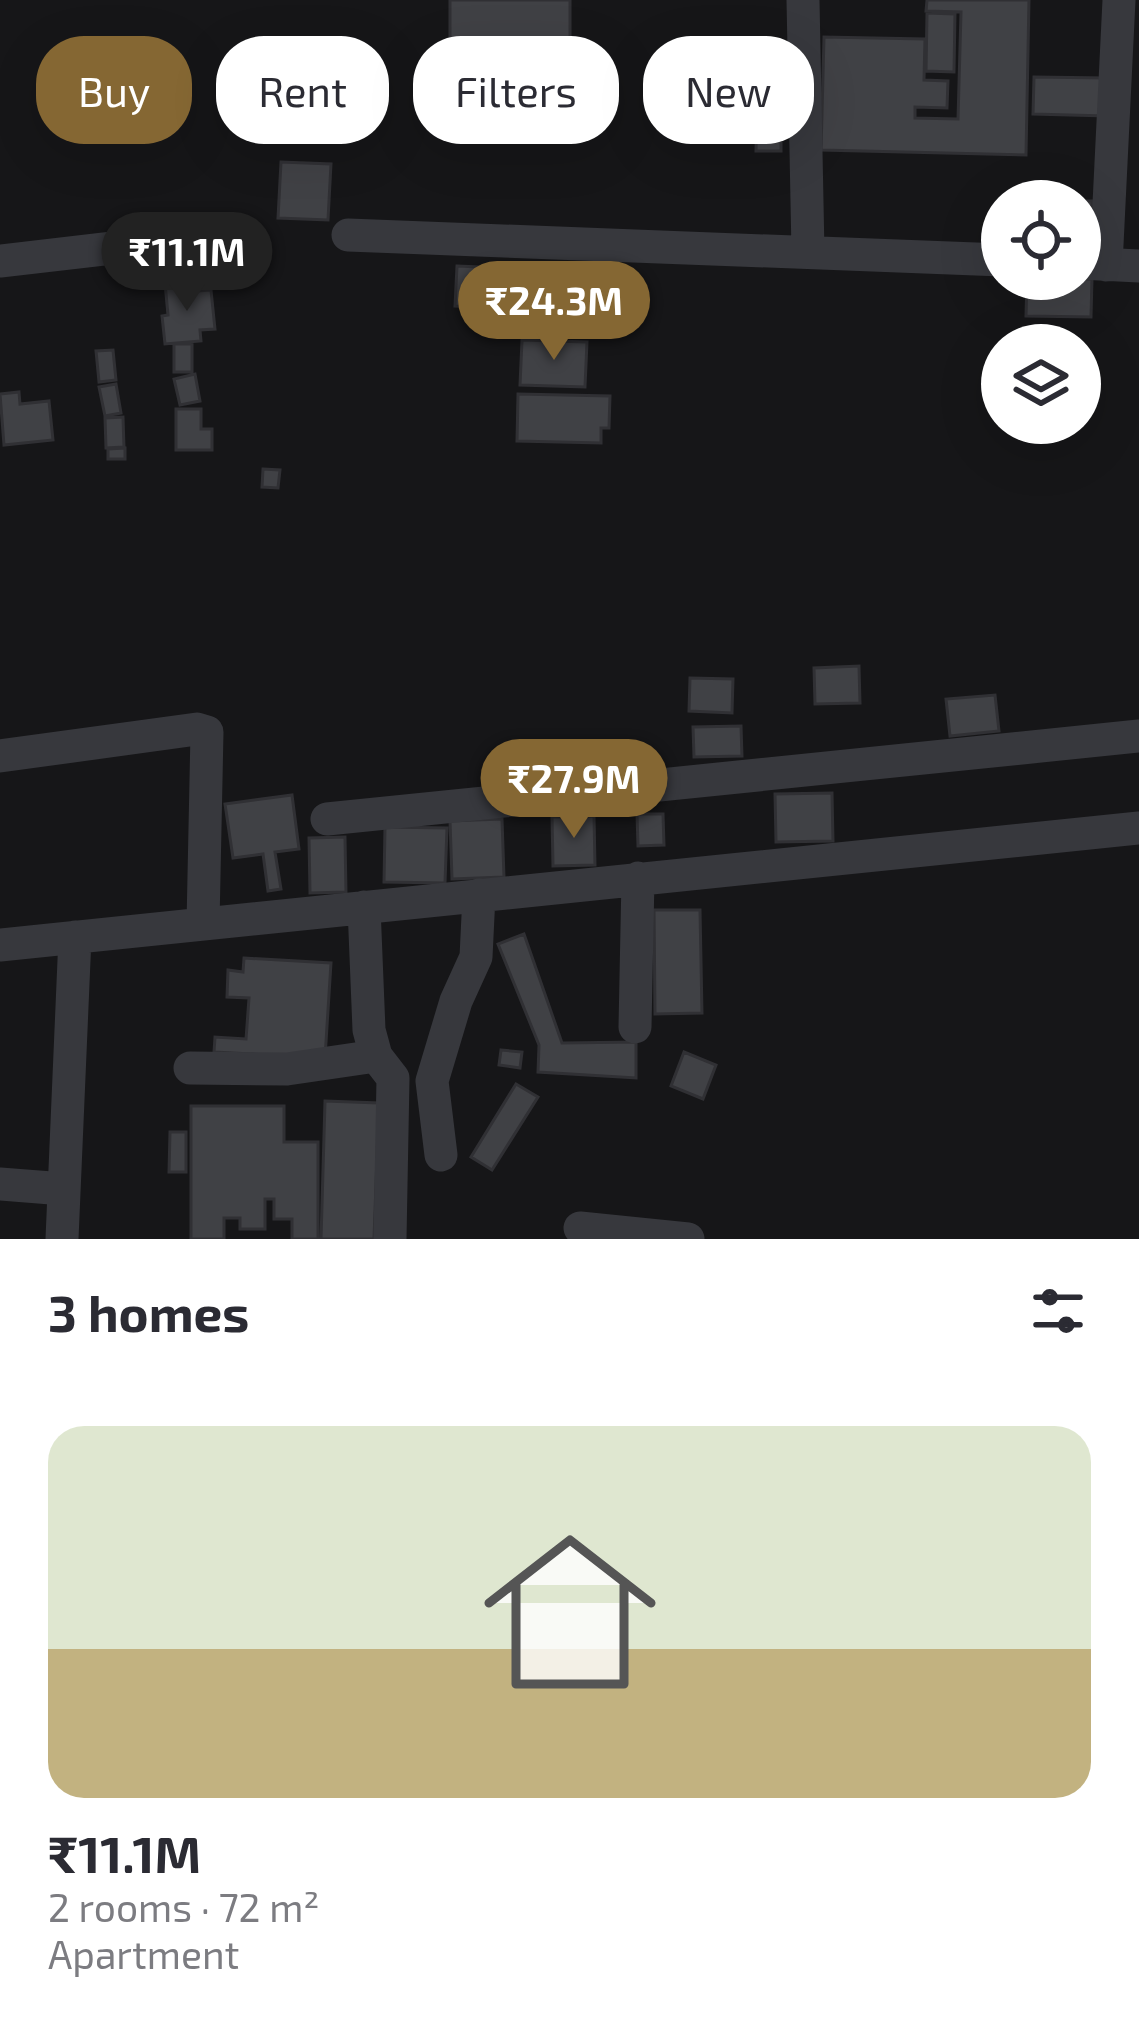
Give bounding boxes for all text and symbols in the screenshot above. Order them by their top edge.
chip: Buy [36,36,192,144]
chip: Rent [216,36,389,144]
chip: Filters [413,36,619,144]
chip: New [643,36,814,144]
map controls [981,180,1101,444]
button: locate [981,180,1101,300]
pin: ₹11.1M [89,212,285,314]
text: ₹11.1M [128,227,246,274]
pin: ₹24.3M [456,261,652,363]
text: ₹24.3M [485,276,623,323]
button: layers [981,324,1101,444]
pin: ₹27.9M [476,739,672,841]
text: ₹27.9M [508,754,640,801]
icon: filters [1025,1278,1091,1344]
text: 3 homes [48,1281,249,1342]
icon: home [462,1504,678,1720]
text: ₹11.1M [48,1822,201,1883]
text: 2 rooms · 72 m² [48,1883,320,1930]
text: Apartment [48,1930,239,1977]

